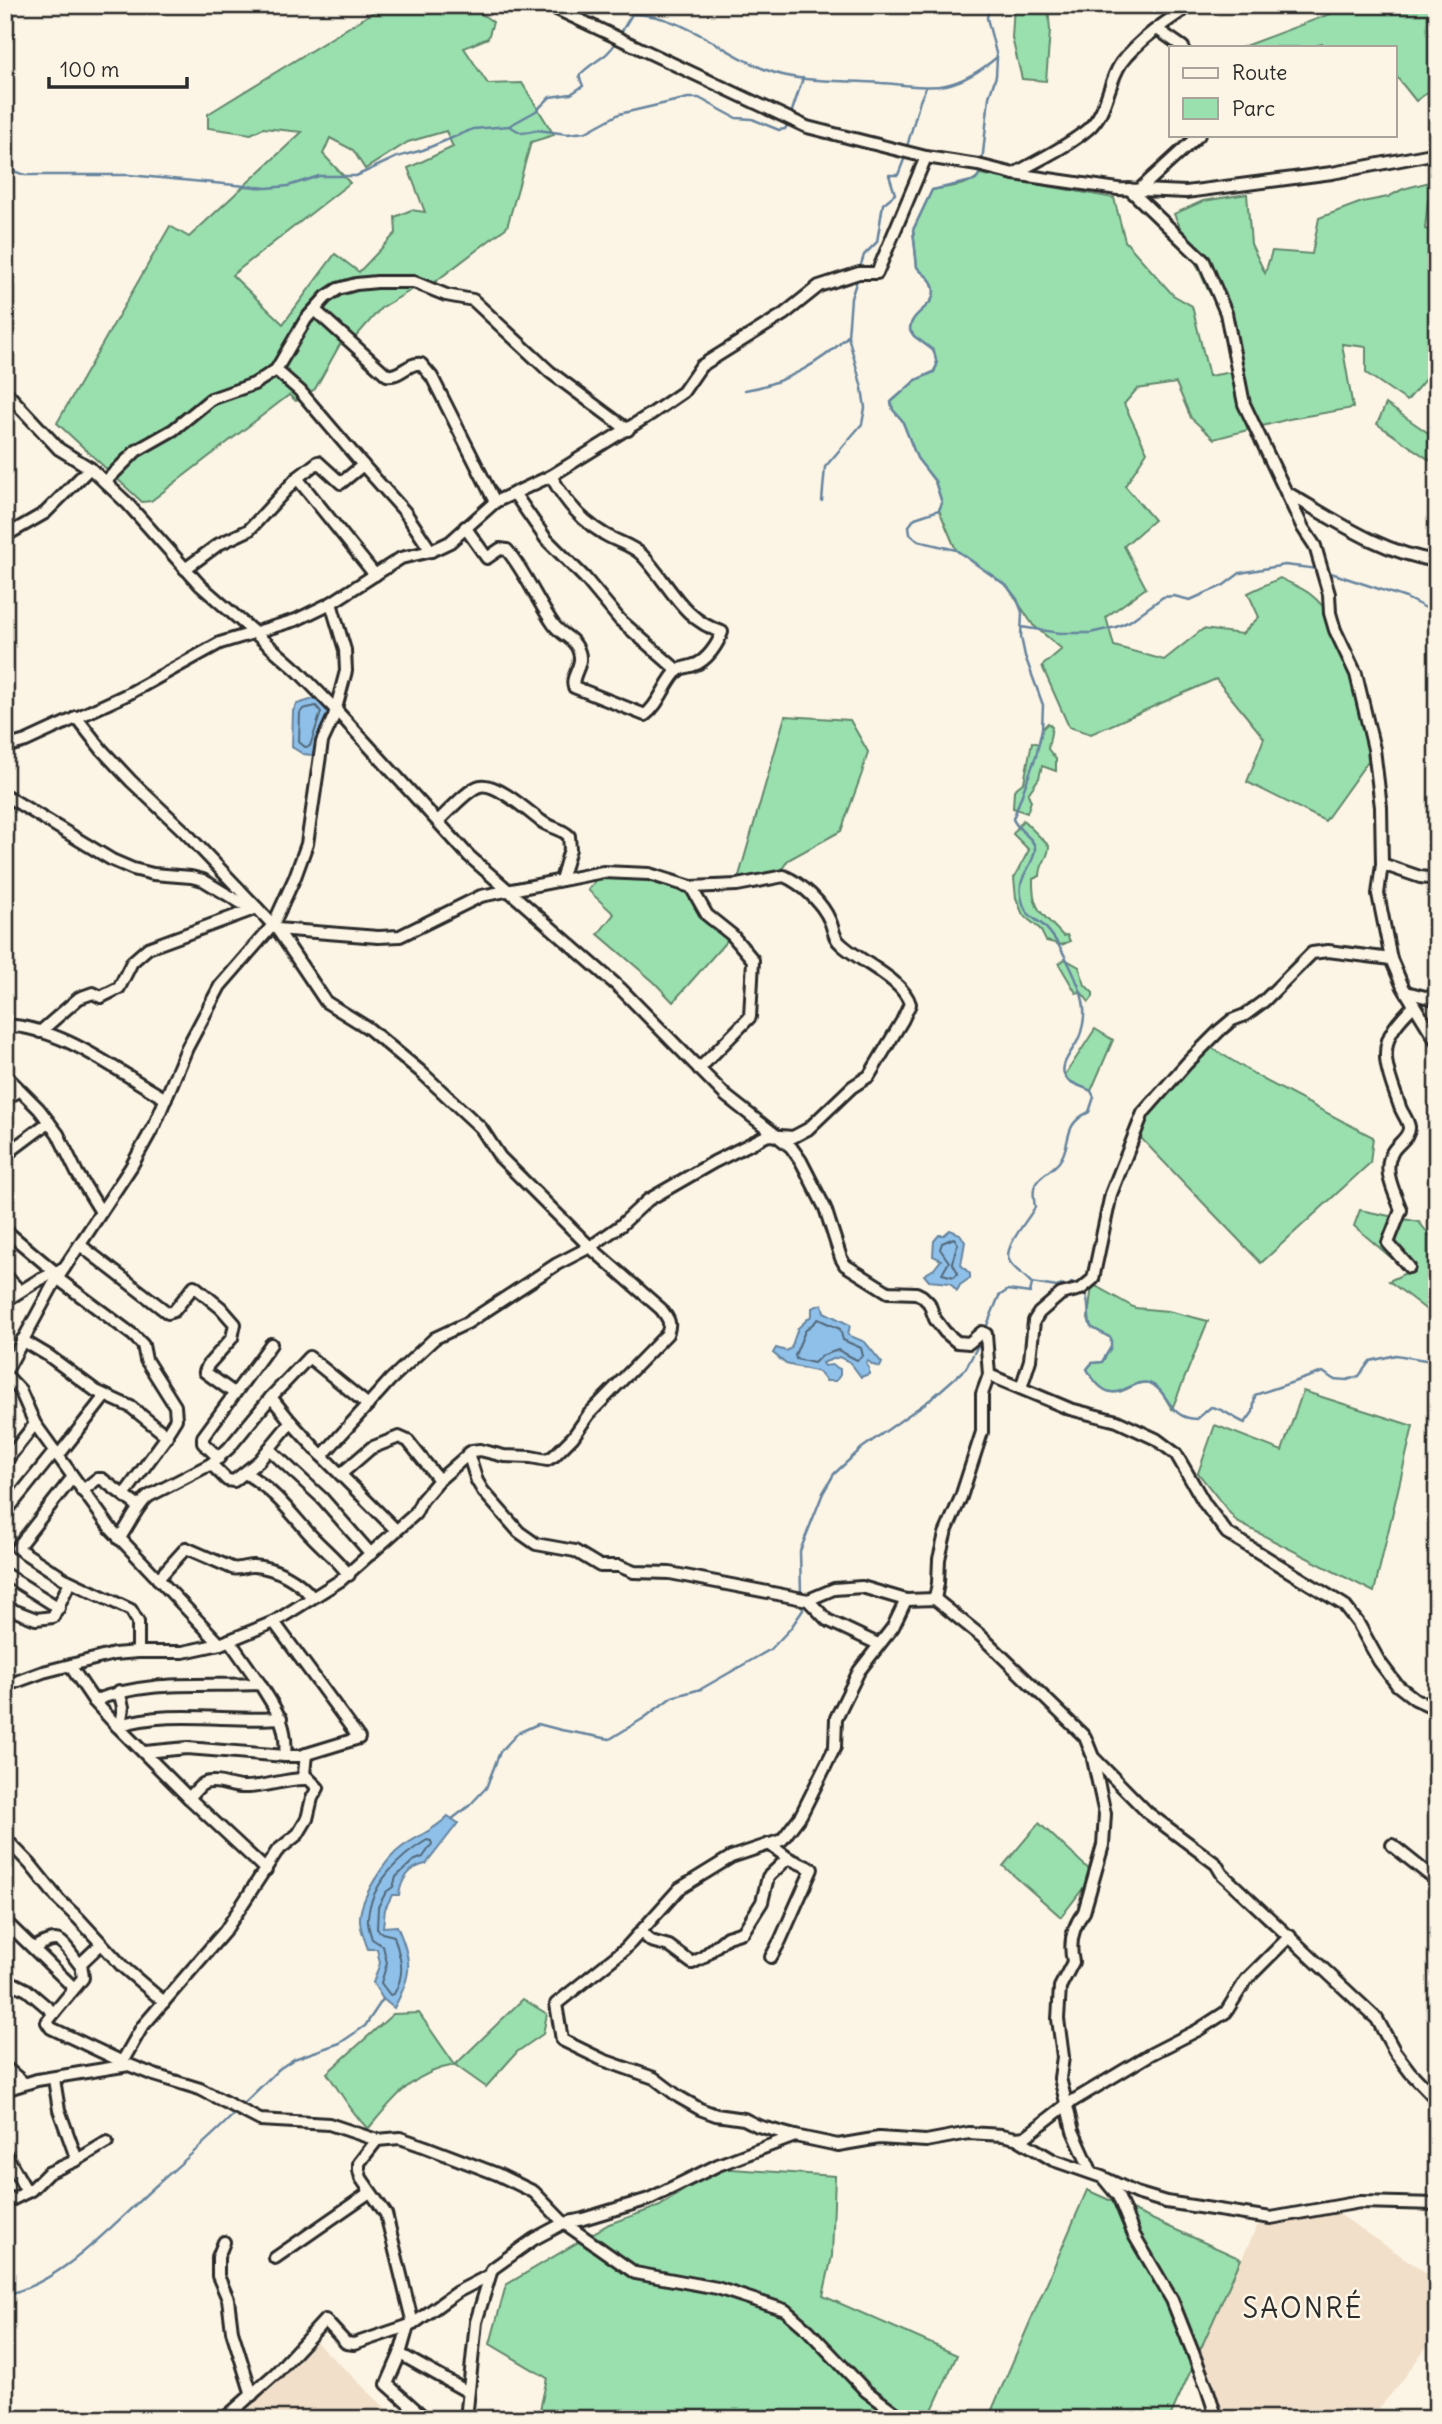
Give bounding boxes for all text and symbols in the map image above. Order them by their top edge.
scale bar [49,46,187,90]
legend [1169,46,1396,136]
text: 100 m [60,56,119,83]
text: Route [1232,59,1287,86]
text: Parc [1232,95,1275,122]
district label: SAONRÉ [1243,2289,1363,2326]

